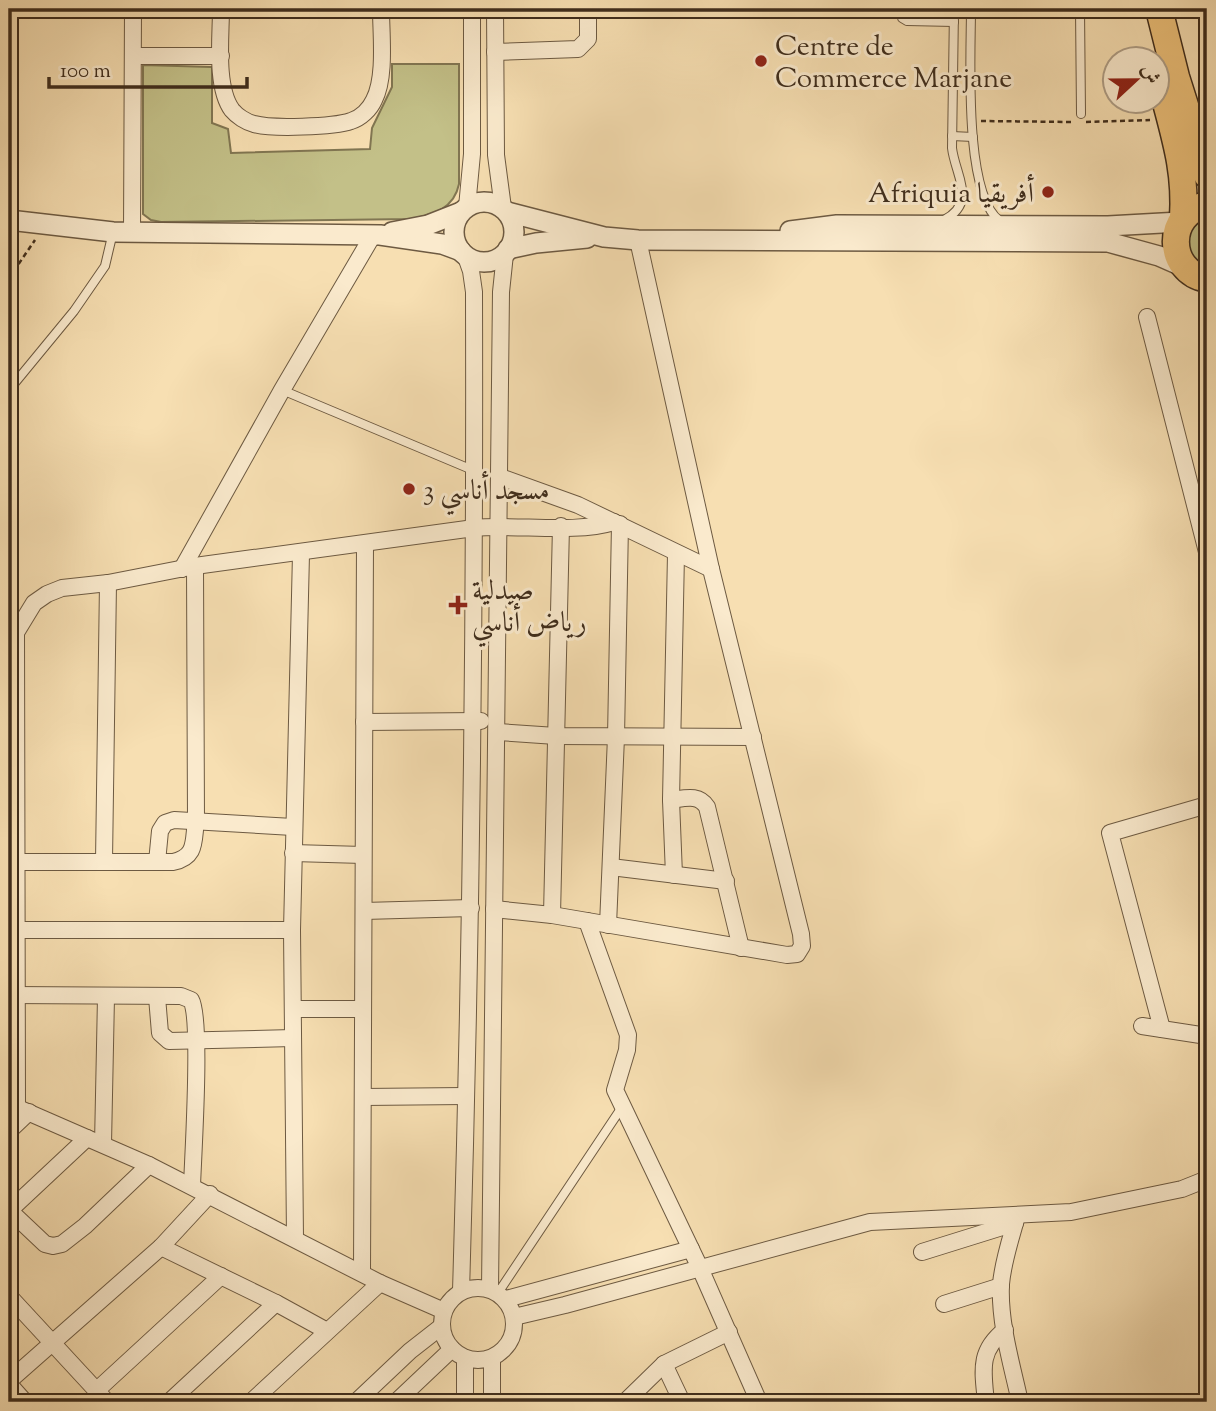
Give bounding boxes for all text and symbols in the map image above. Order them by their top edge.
place label: Centre de Commerce Marjane [775,28,1012,100]
scale bar [49,46,247,90]
north arrow [1100,46,1170,116]
marker: Centre de Commerce Marjane [753,53,769,69]
text: 100 m [60,57,111,87]
text: ش [1133,61,1165,88]
place label: Afriquia أفريقيا [868,173,1034,215]
marker: Afriquia أفريقيا [1040,184,1056,200]
place label: مسجد أناسي 3 [423,470,550,516]
marker: مسجد أناسي 3 [401,481,417,497]
place label: صيدلية رياض أناسي [472,572,587,648]
marker: صيدلية رياض أناسي [450,597,466,613]

